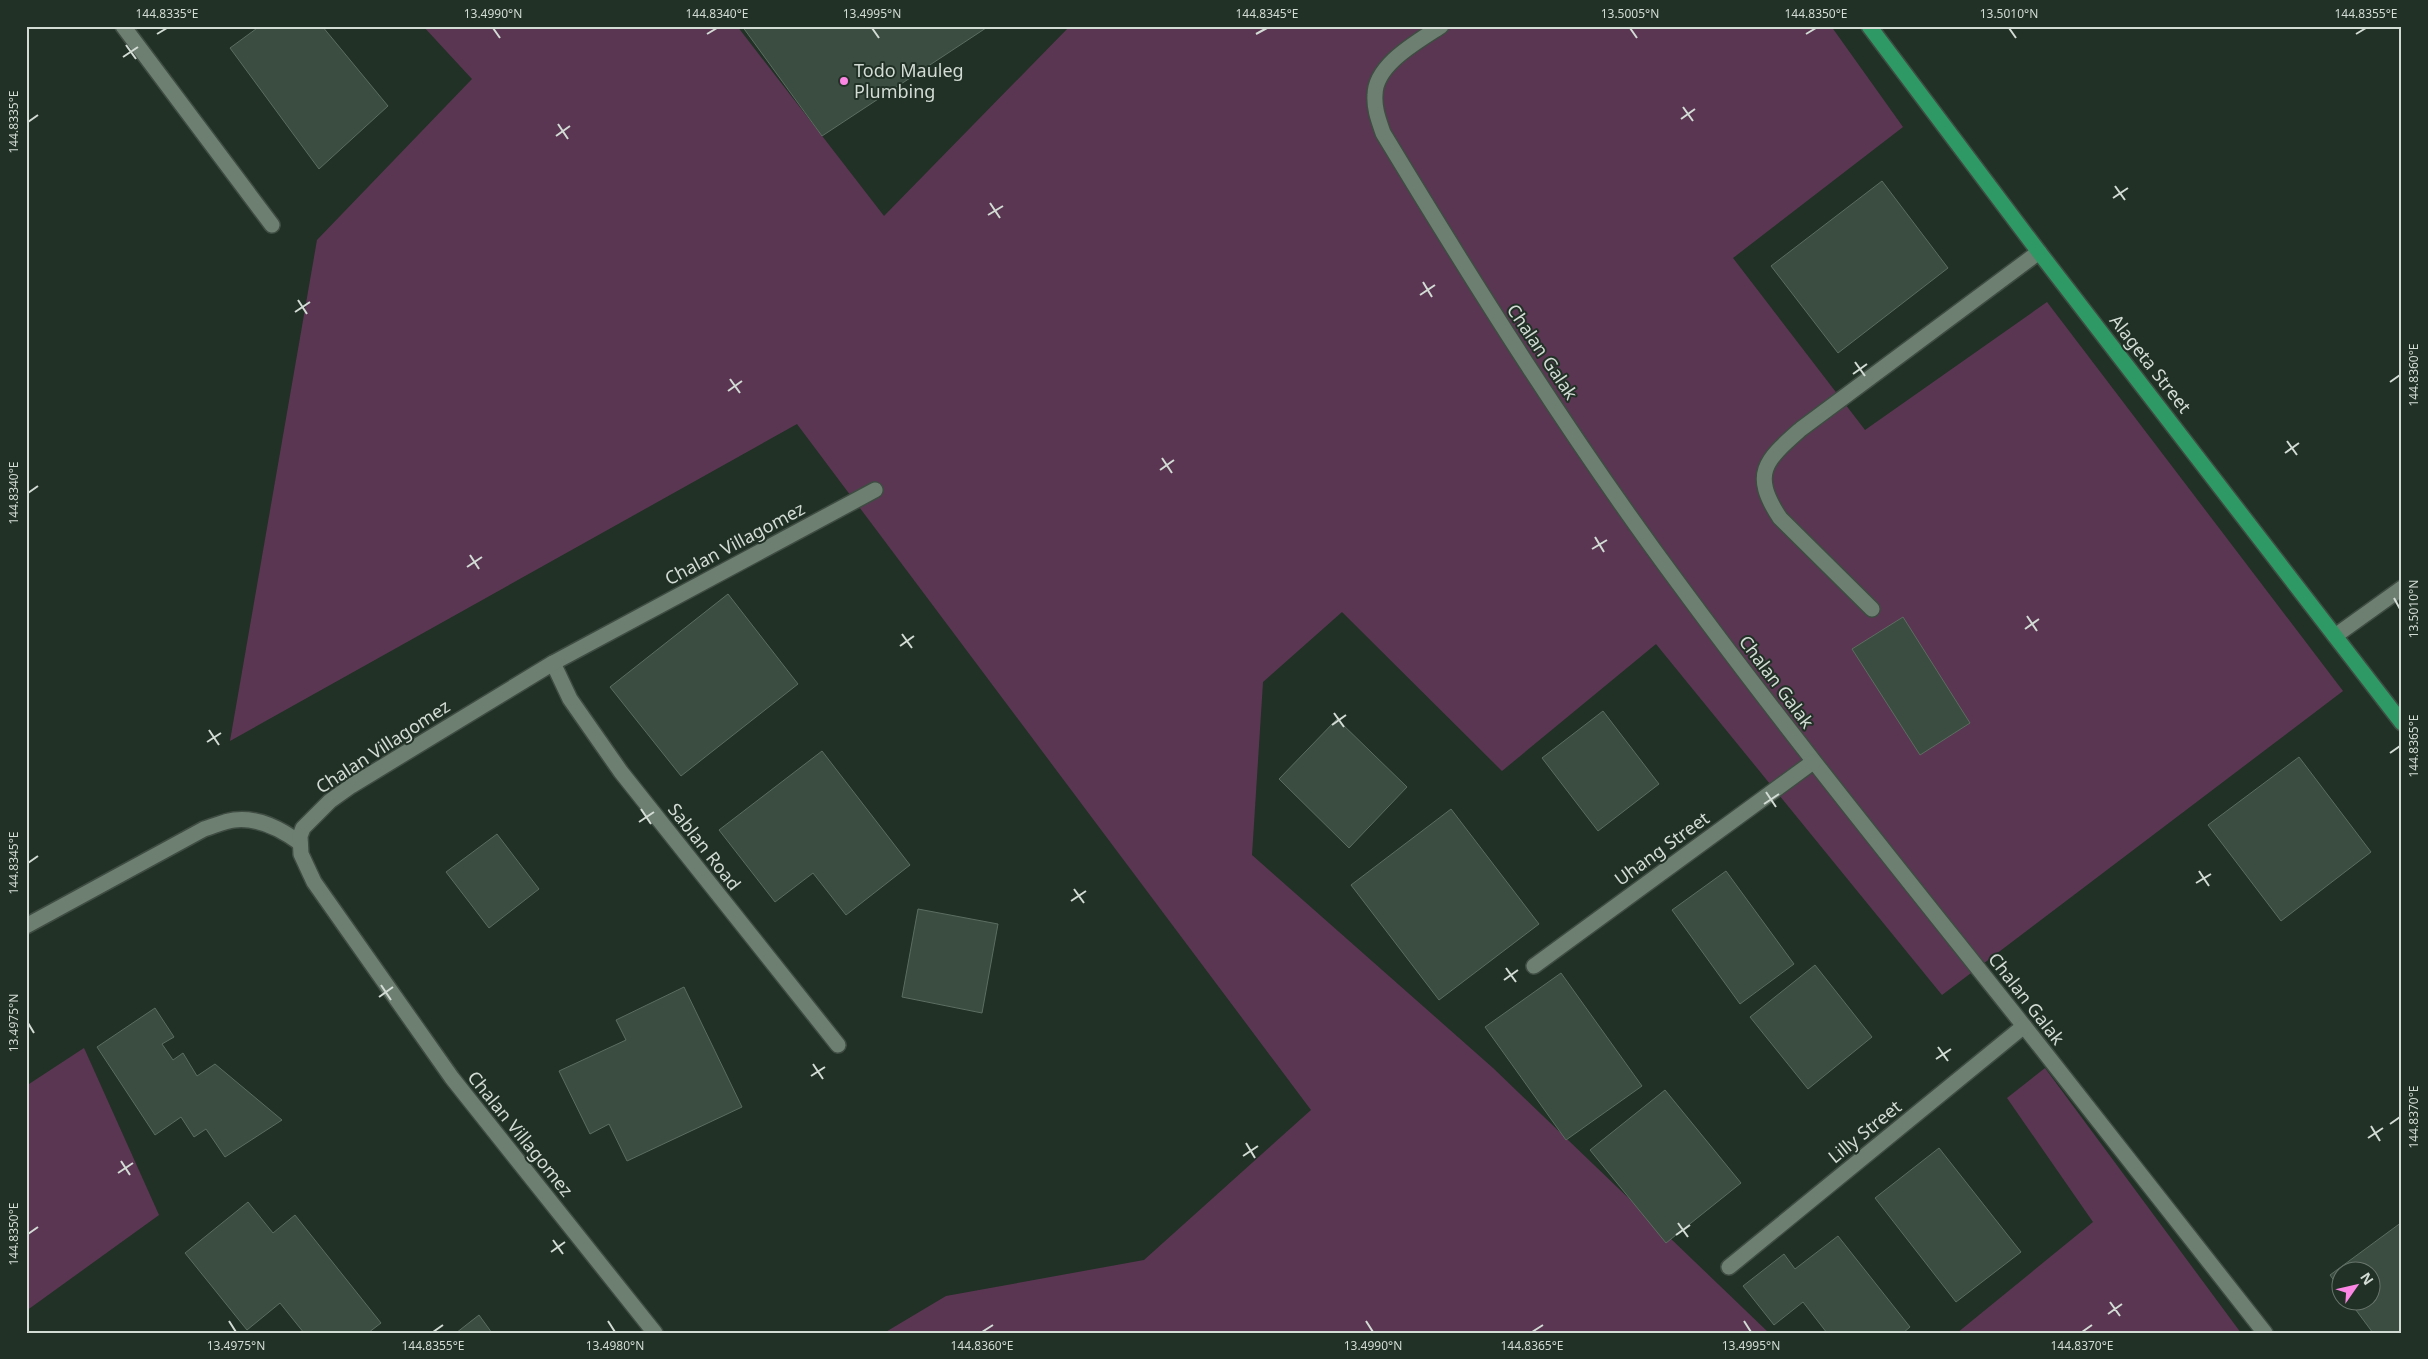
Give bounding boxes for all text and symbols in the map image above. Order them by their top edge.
text: 144.8335°E [135,5,199,22]
text: 13.4990°N [464,5,522,22]
text: 144.8340°E [685,5,749,22]
text: 13.4995°N [843,5,901,22]
text: 144.8345°E [1235,5,1299,22]
text: 13.5005°N [1601,5,1659,22]
text: 144.8350°E [1784,5,1848,22]
text: 13.5010°N [1980,5,2038,22]
text: 144.8355°E [2334,5,2398,22]
place label: Todo Mauleg Plumbing [854,58,964,103]
marker: Todo Mauleg Plumbing [838,75,850,87]
text: 144.8335°E [5,90,22,154]
street label: Chalan Galak [1502,299,1584,404]
street label: Alageta Street [2105,309,2197,418]
text: 144.8360°E [2405,343,2422,407]
text: 144.8340°E [5,461,22,525]
street label: Chalan Villagomez [660,496,809,590]
text: 13.5010°N [2405,580,2422,638]
street label: Chalan Galak [1734,630,1820,733]
street label: Chalan Villagomez [311,694,454,798]
text: 144.8365°E [2405,714,2422,778]
street label: Sablan Road [663,798,747,895]
street label: Uhang Street [1609,805,1714,891]
text: 144.8345°E [5,831,22,895]
street label: Chalan Galak [1983,947,2071,1050]
text: 13.4975°N [5,994,22,1052]
street label: Chalan Villagomez [463,1066,579,1201]
text: 144.8370°E [2405,1085,2422,1149]
street label: Lilly Street [1823,1094,1906,1168]
text: 144.8350°E [5,1202,22,1266]
north arrow [2330,1262,2380,1312]
text: N [2356,1268,2378,1288]
text: 13.4975°N [207,1337,265,1354]
text: 144.8355°E [401,1337,465,1354]
text: 13.4980°N [586,1337,644,1354]
text: 144.8360°E [950,1337,1014,1354]
text: 13.4990°N [1344,1337,1402,1354]
text: 144.8365°E [1500,1337,1564,1354]
text: 13.4995°N [1722,1337,1780,1354]
text: 144.8370°E [2050,1337,2114,1354]

